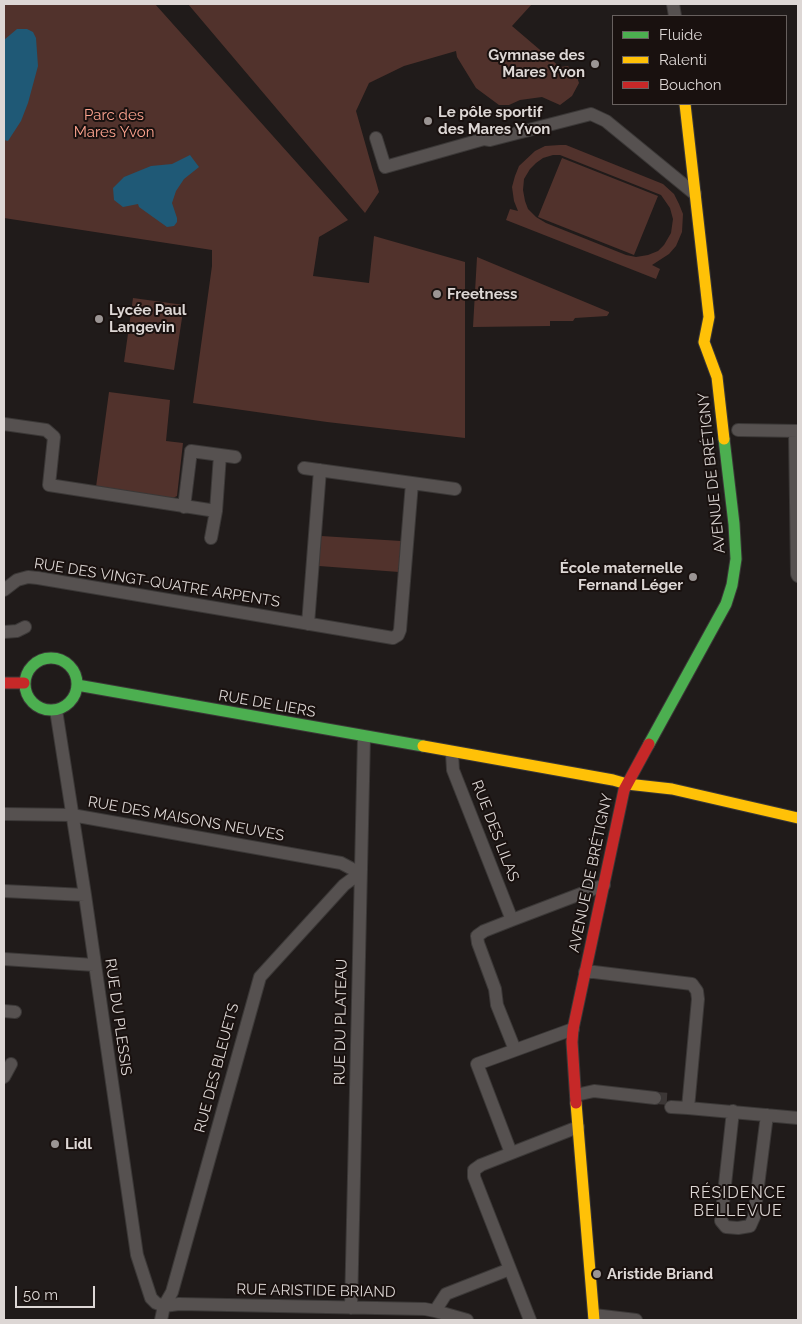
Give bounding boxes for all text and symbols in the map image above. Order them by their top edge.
legend [612,15,787,105]
text: Fluide [659,26,702,44]
place label: Gymnase des Mares Yvon [488,46,585,81]
text: Ralenti [659,51,707,69]
marker: Gymnase des Mares Yvon [589,58,601,70]
text: Bouchon [659,76,721,94]
place label: Le pôle sportif des Mares Yvon [438,103,550,138]
park label: Parc des Mares Yvon [74,106,154,141]
marker: Le pôle sportif des Mares Yvon [422,115,434,127]
place label: Freetness [447,285,517,303]
marker: Freetness [431,288,443,300]
place label: Lycée Paul Langevin [109,301,187,336]
marker: Lycée Paul Langevin [93,313,105,325]
street label: AVENUE DE BRÉTIGNY [695,392,729,554]
street label: RUE DES VINGT-QUATRE ARPENTS [33,555,281,611]
place label: École maternelle Fernand Léger [560,559,683,594]
marker: École maternelle Fernand Léger [687,571,699,583]
street label: RUE DE LIERS [217,687,317,721]
street label: RUE DES LILAS [467,778,523,884]
street label: AVENUE DE BRÉTIGNY [565,792,617,954]
street label: RUE DES MAISONS NEUVES [86,793,286,845]
street label: RUE DU PLESSIS [101,957,135,1077]
street label: RUE DU PLATEAU [331,959,351,1085]
street label: RUE DES BLEUETS [191,1001,243,1135]
place label: Lidl [65,1135,92,1153]
marker: Lidl [49,1138,61,1150]
district label: RÉSIDENCE BELLEVUE [688,1183,788,1221]
place label: Aristide Briand [607,1265,713,1283]
marker: Aristide Briand [591,1268,603,1280]
scale bar [18,1276,98,1308]
street label: RUE ARISTIDE BRIAND [236,1281,396,1301]
text: 50 m [23,1286,58,1304]

